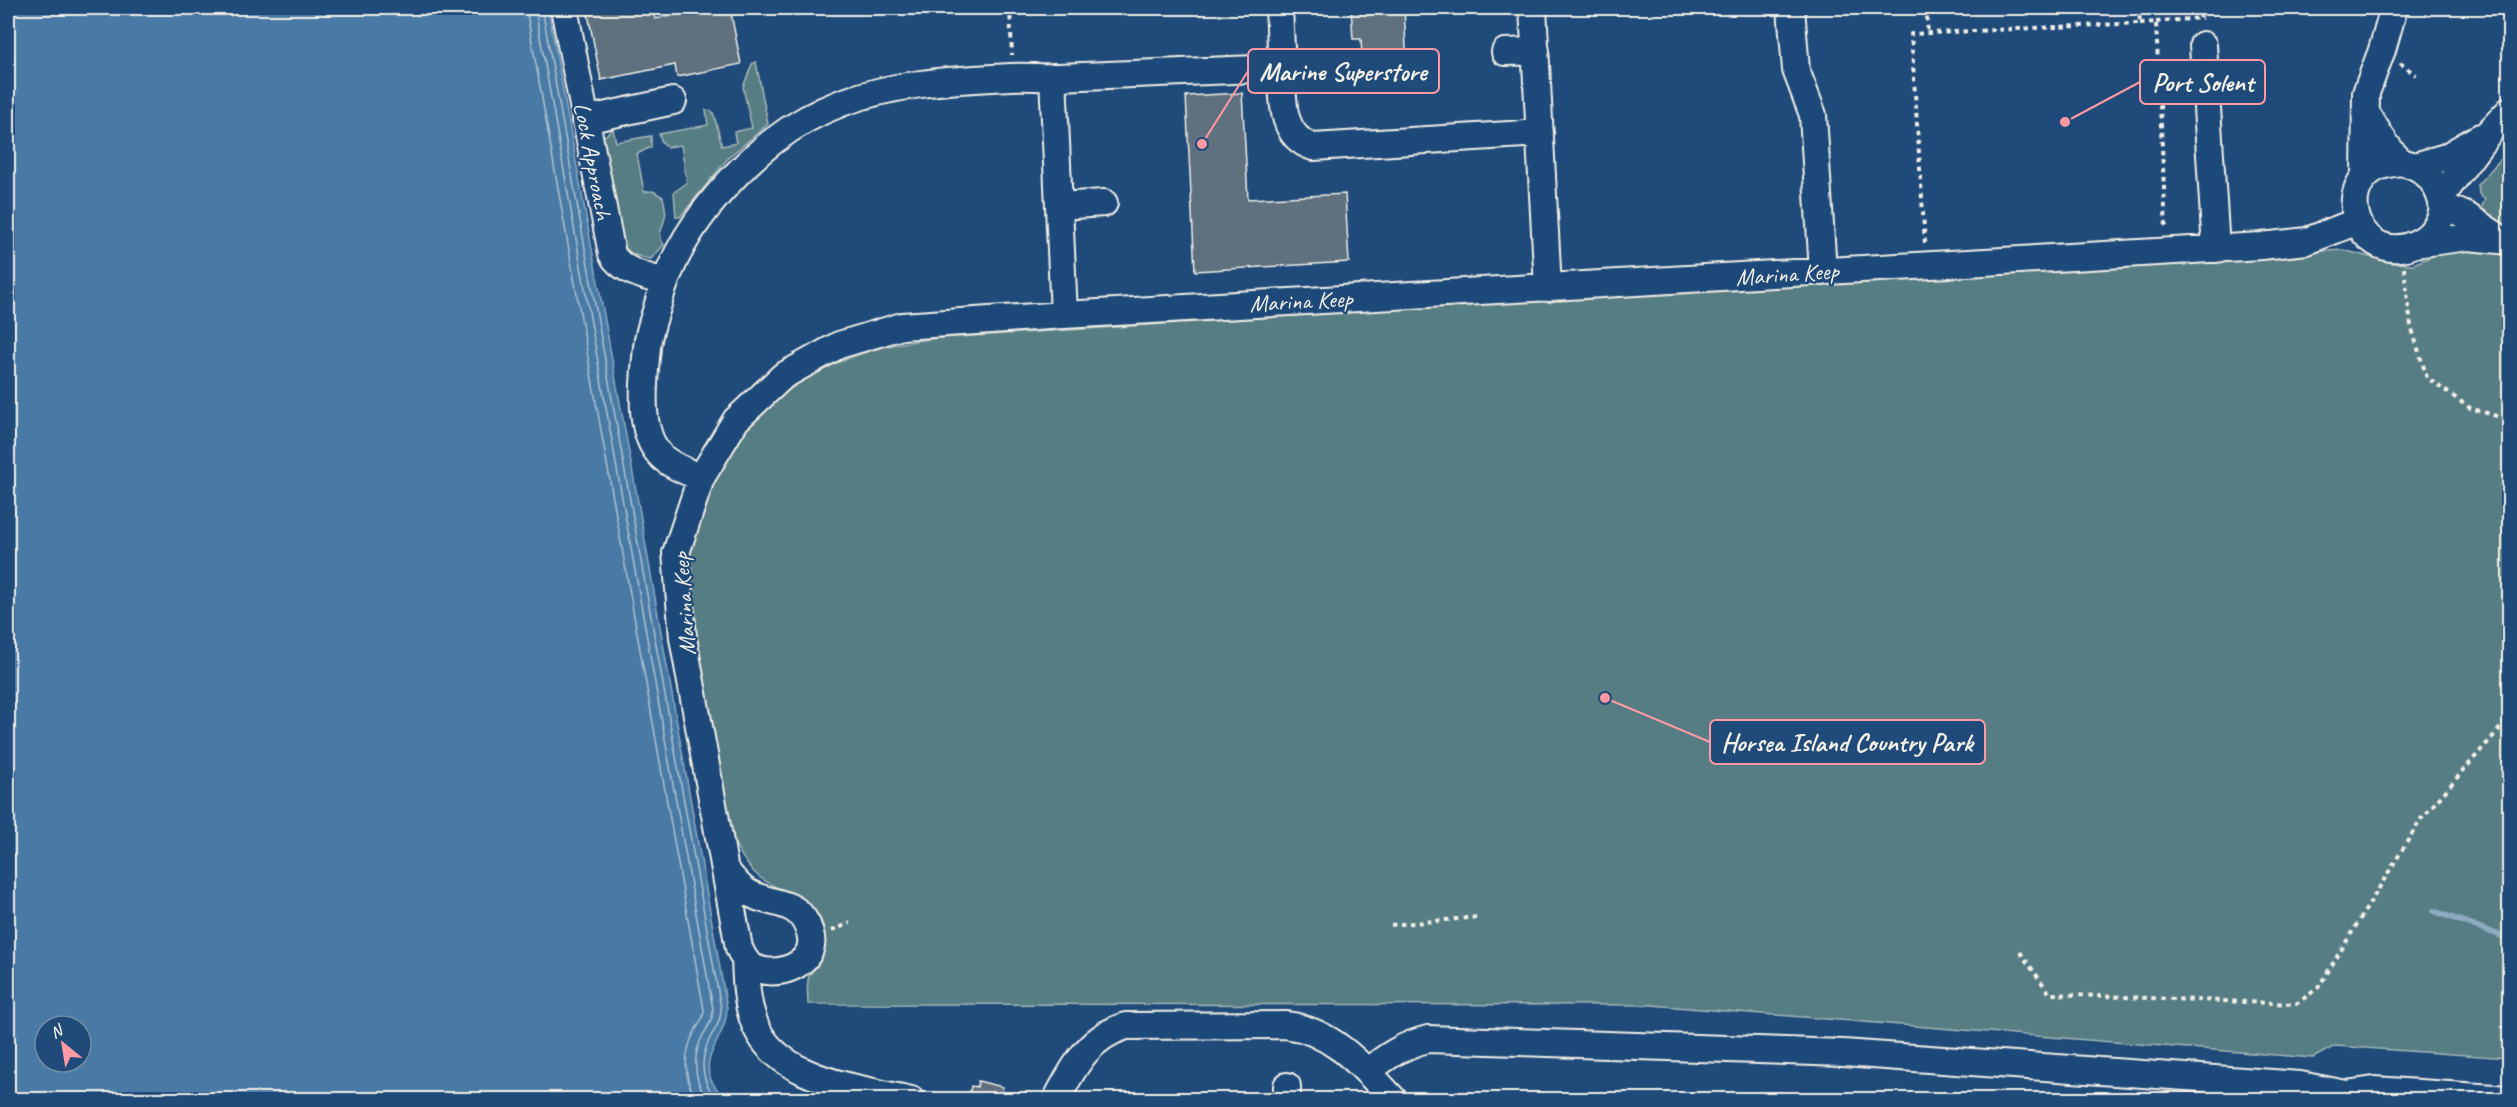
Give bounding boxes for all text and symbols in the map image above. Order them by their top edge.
callout: Marine Superstore [1248,49,1439,93]
text: Marine Superstore [1260,55,1429,88]
callout: Port Solent [2140,60,2265,104]
text: Port Solent [2152,66,2257,99]
street label: Lock Approach [567,100,619,224]
street label: Marina Keep [1735,255,1841,293]
street label: Marina Keep [1249,283,1355,319]
street label: Marina Keep [665,550,703,656]
callout: Horsea Island Country Park [1710,720,1985,764]
text: Horsea Island Country Park [1721,726,1975,759]
north arrow [33,1014,93,1074]
text: N [47,1019,68,1043]

